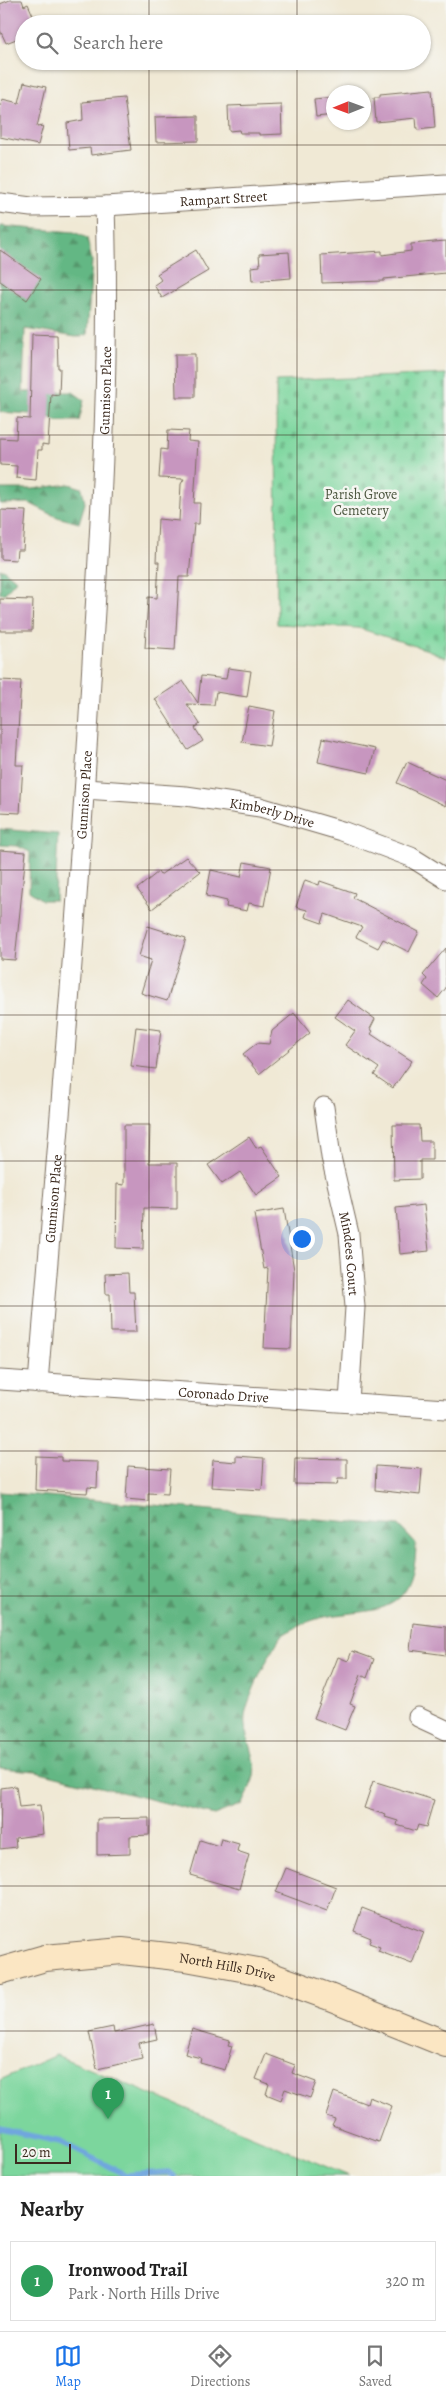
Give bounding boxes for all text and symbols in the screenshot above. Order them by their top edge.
search box [15,15,431,70]
icon: search [33,29,61,57]
text: Search here [73,30,163,56]
north arrow [326,85,371,130]
street label: Rampart Street [179,187,268,211]
street label: Gunnison Place [95,346,116,435]
park label: Parish Grove Cemetery [325,485,397,520]
street label: Gunnison Place [72,750,97,840]
street label: Kimberly Drive [228,794,317,832]
street label: Gunnison Place [41,1154,67,1244]
street label: Mindees Court [334,1210,363,1297]
your location [289,1226,315,1252]
street label: Coronado Drive [178,1383,269,1407]
street label: North Hills Drive [178,1948,278,1987]
pin: 1 [92,2078,124,2119]
scale bar [15,2141,71,2164]
text: 20 m [22,2143,51,2162]
text: Nearby [20,2195,83,2223]
text: Ironwood Trail [68,2257,187,2283]
text: 1 [34,2270,40,2292]
text: 320 m [386,2270,425,2292]
text: Park · North Hills Drive [68,2283,220,2305]
tab: Map [54,2342,82,2391]
tab: Directions [190,2342,250,2391]
tab: Saved [359,2342,392,2391]

